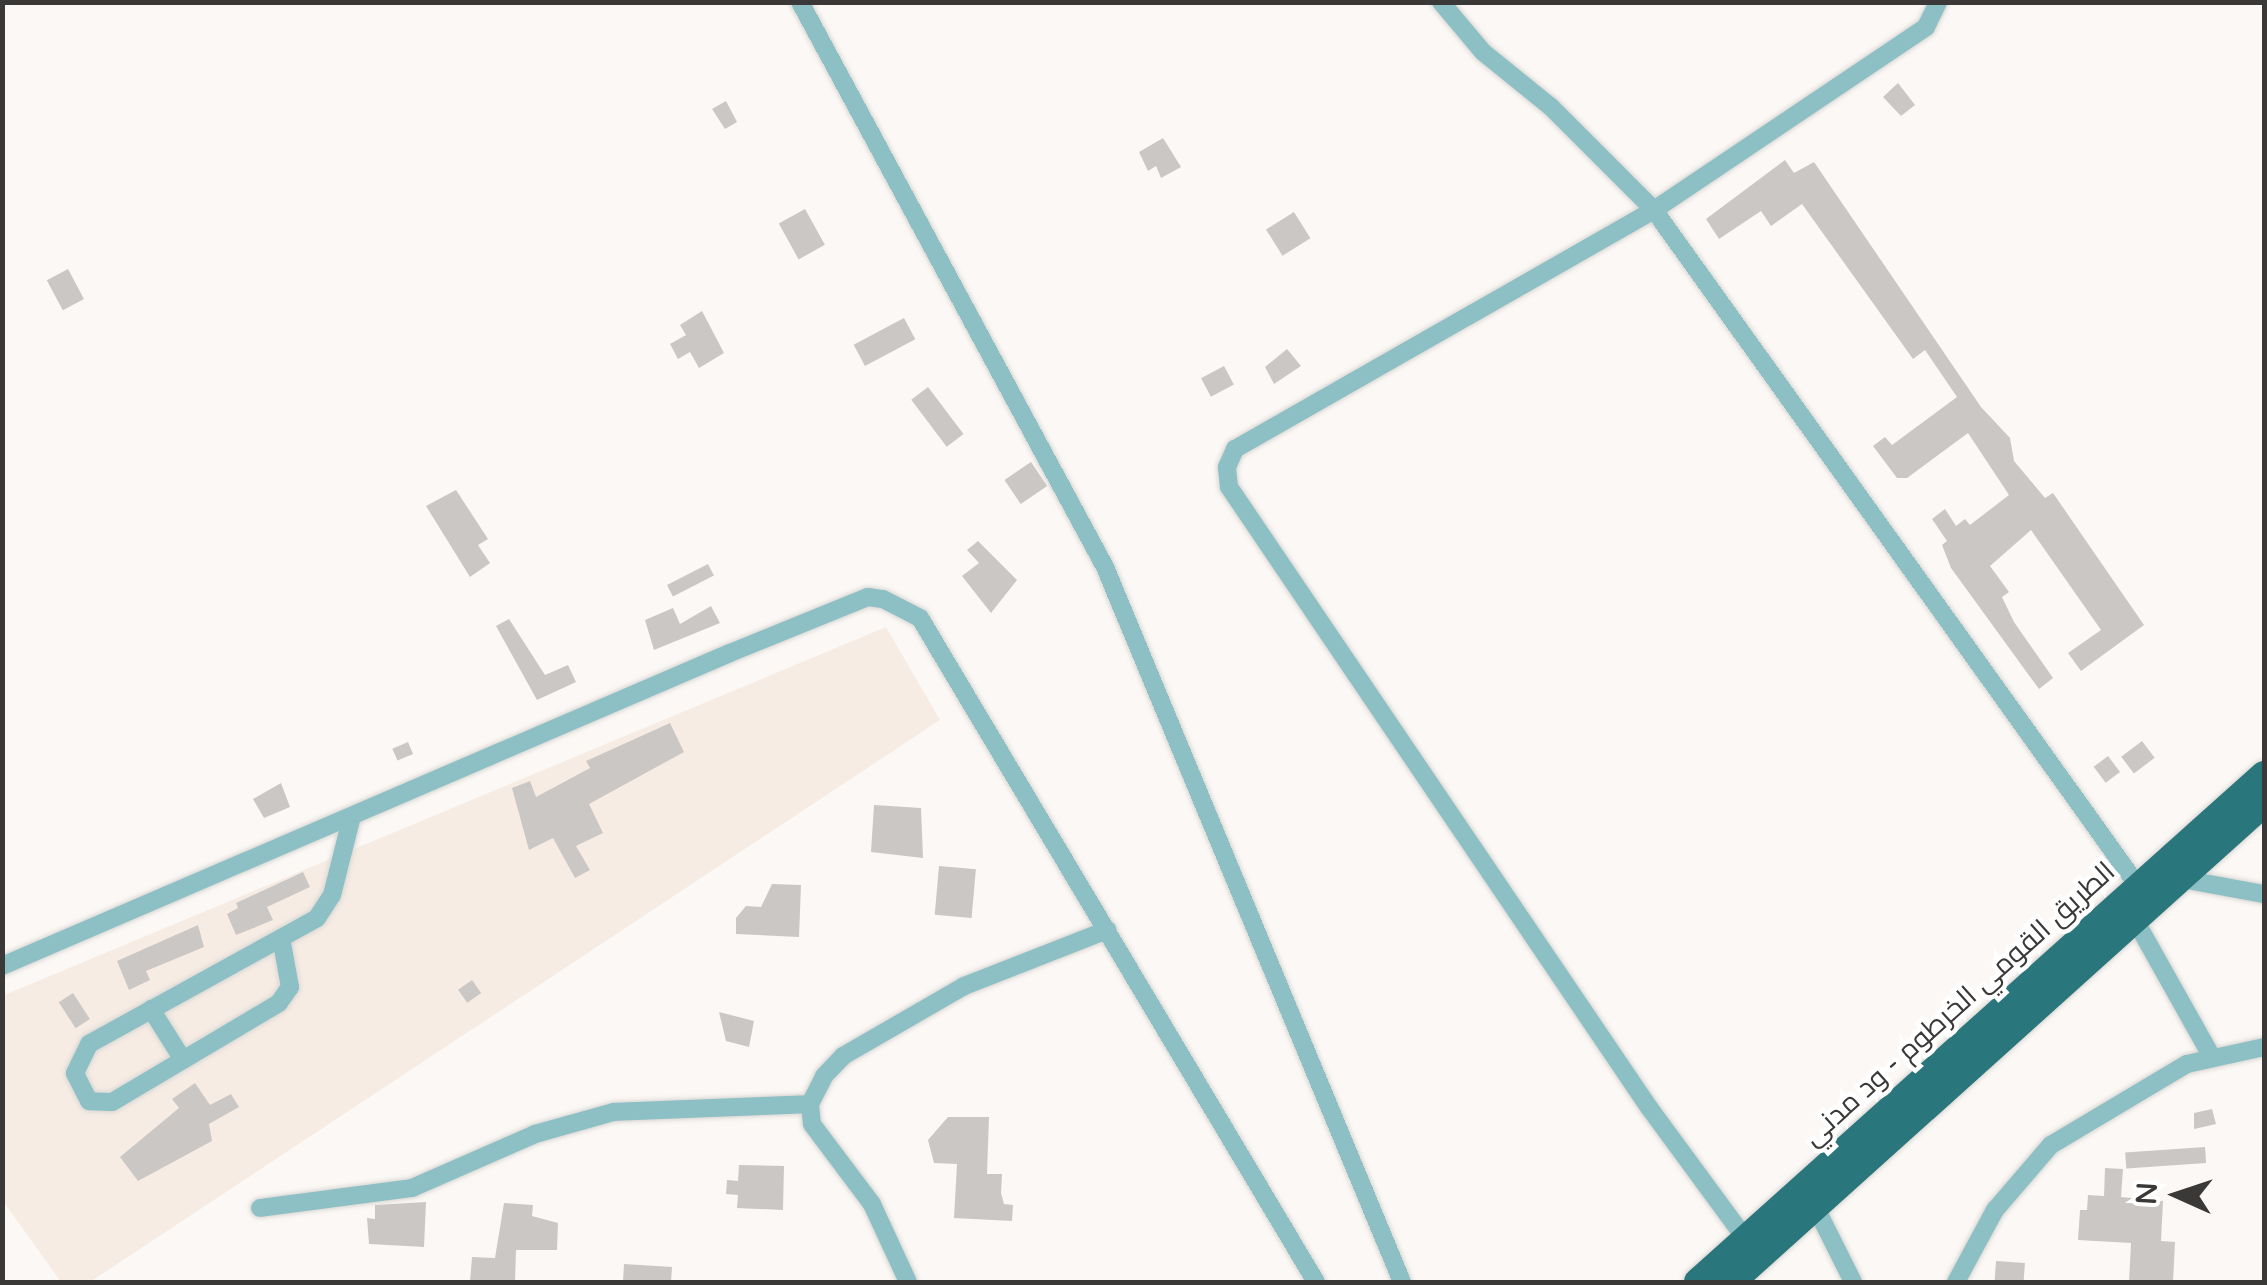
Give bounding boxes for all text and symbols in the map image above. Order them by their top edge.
street label: الطريق القومي الخرطوم - ود مدني [1796,855,2122,1153]
north arrow [2127,1145,2227,1245]
text: N [2129,1181,2165,1206]

